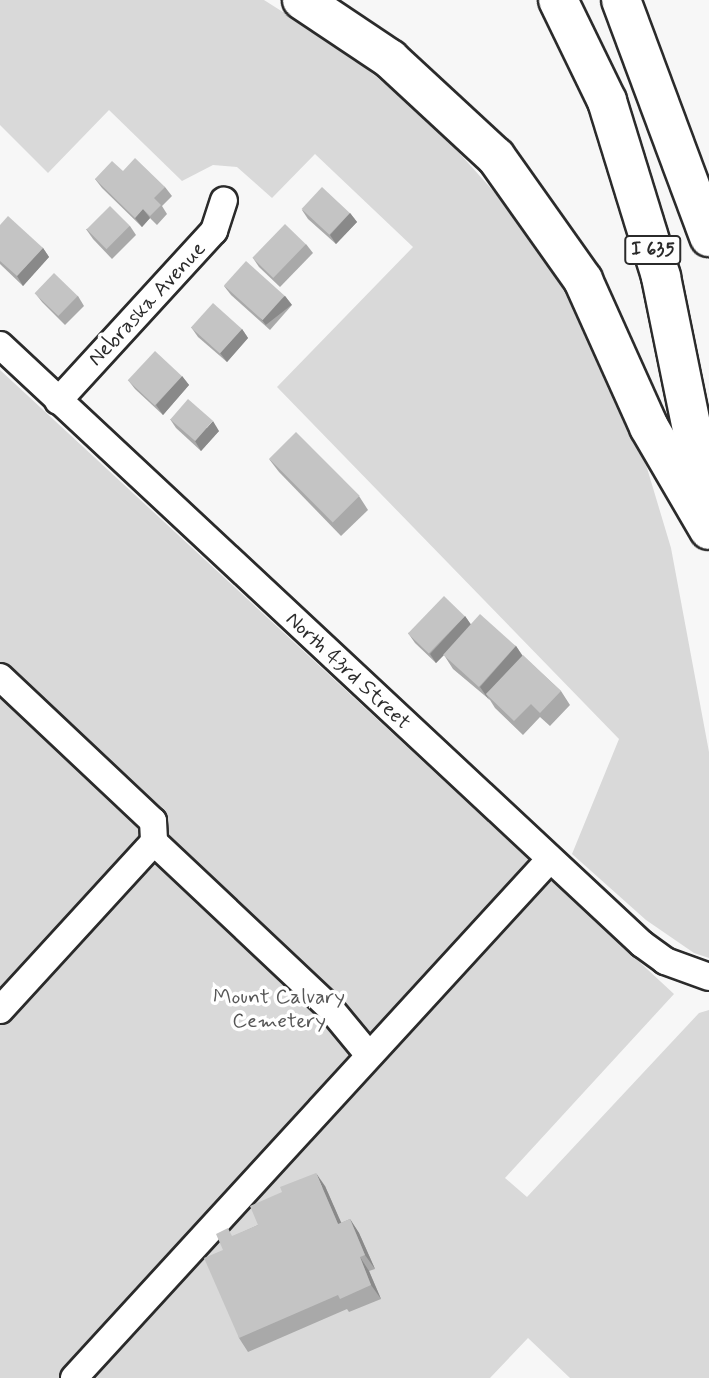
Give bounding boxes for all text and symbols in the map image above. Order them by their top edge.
road number: I 635 [623,234,683,266]
street label: Nebraska Avenue [83,237,211,371]
street label: North 43rd Street [281,607,415,735]
park label: Mount Calvary Cemetery [213,984,345,1034]

